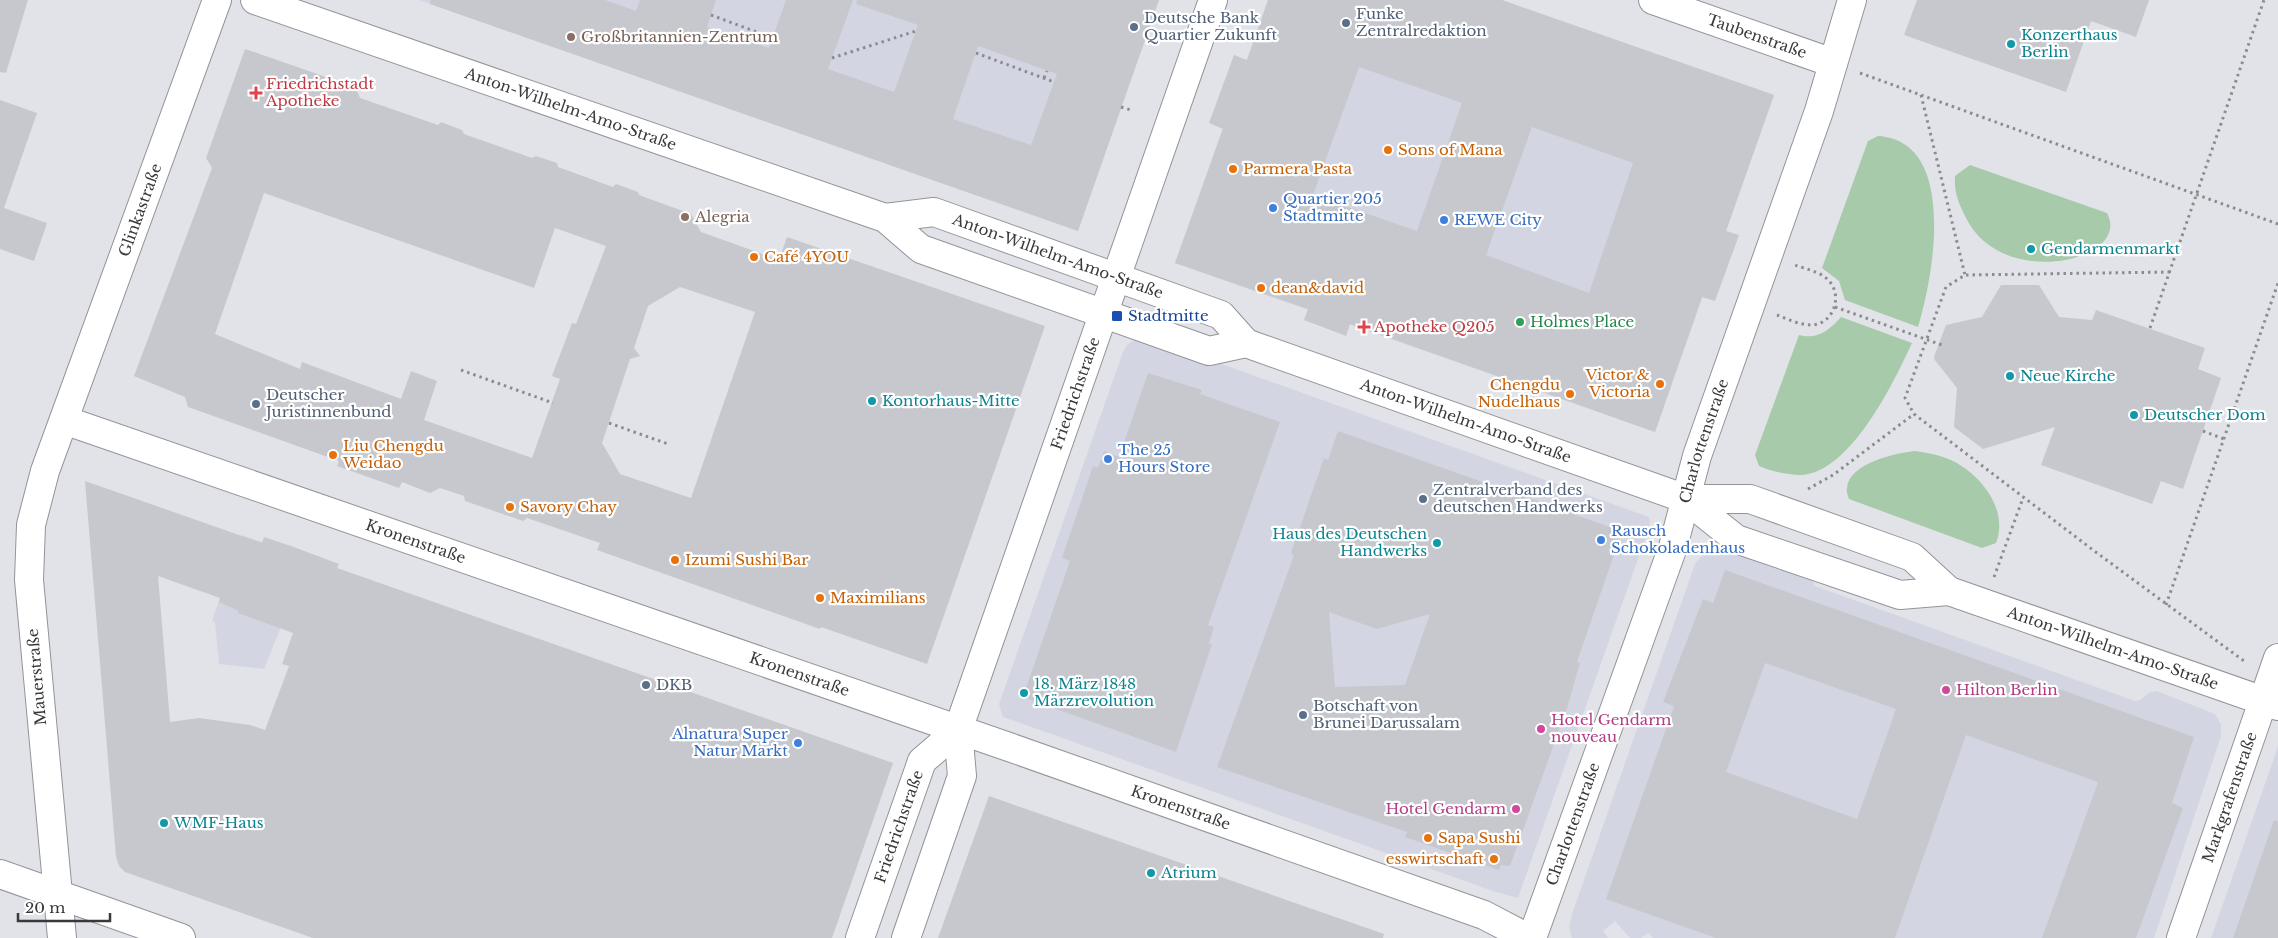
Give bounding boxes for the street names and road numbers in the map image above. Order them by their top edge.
street label: Taubenstraße [1705,10,1809,62]
street label: Anton-Wilhelm-Amo-Straße [462,63,679,154]
street label: Glinkastraße [114,161,165,259]
street label: Anton-Wilhelm-Amo-Straße [949,209,1166,302]
street label: Friedrichstraße [1047,334,1104,452]
street label: Anton-Wilhelm-Amo-Straße [1357,374,1574,467]
street label: Charlottenstraße [1675,376,1733,505]
street label: Kronenstraße [363,515,468,567]
street label: Anton-Wilhelm-Amo-Straße [2004,602,2221,693]
street label: Mauerstraße [23,628,50,726]
street label: Kronenstraße [747,648,852,700]
street label: Markgrafenstraße [2198,729,2261,865]
street label: Charlottenstraße [1542,760,1604,888]
street label: Friedrichstraße [870,767,927,885]
street label: Kronenstraße [1128,781,1233,834]

